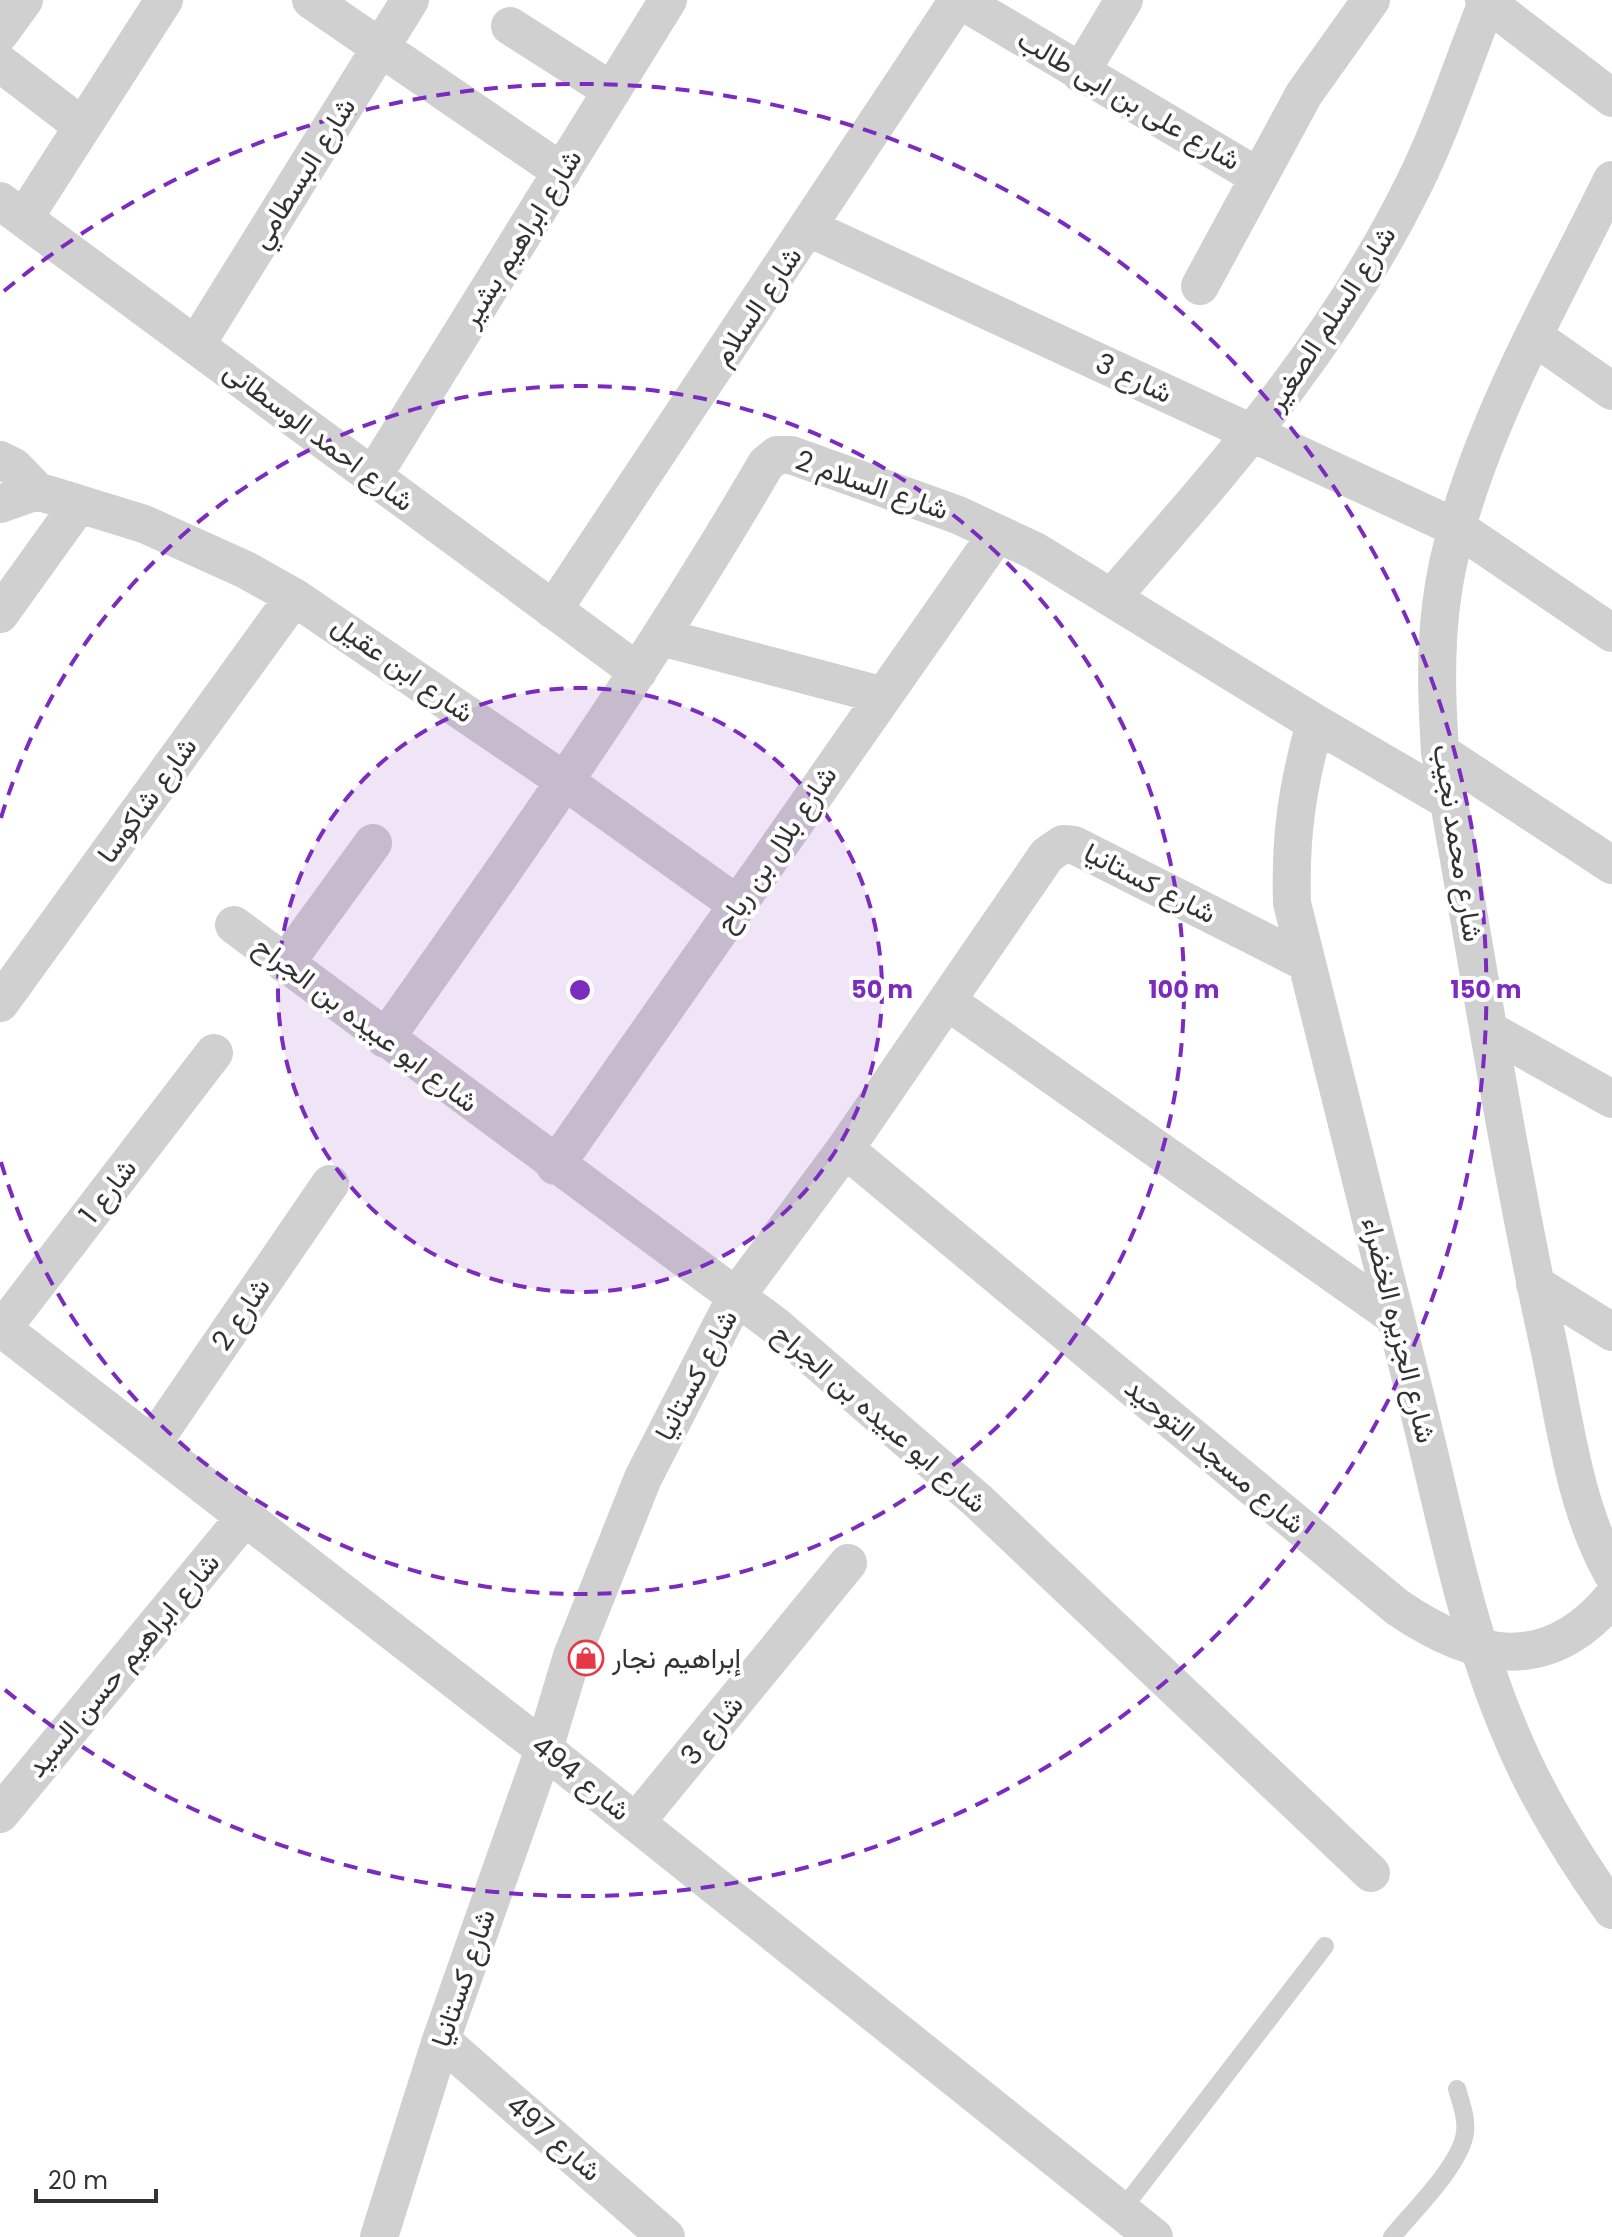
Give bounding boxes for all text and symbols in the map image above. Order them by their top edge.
street label: شارع على بن ابى طالب [1010,20,1248,180]
street label: شارع البسطامي [241,90,368,258]
street label: شارع ابراهيم بشير [450,142,591,335]
street label: شارع السلم الصغير [1256,218,1405,419]
street label: شارع السلام [703,239,811,373]
street label: شارع 3 [1089,343,1179,413]
street label: شارع احمد الوسطانى [216,352,422,520]
street label: شارع السلام 2 [790,441,954,529]
street label: شارع ابن عقيل [324,606,482,732]
street label: شارع شاكوسا [88,729,206,871]
street label: شارع محمد نجيب [1423,741,1493,945]
street label: شارع بلال بن رباح [706,758,846,940]
street label: شارع كستانيا [1077,833,1223,933]
street label: شارع ابو عبيده بن الجراح [246,927,486,1121]
text: 50 m [851,973,913,1006]
text: 100 m [1149,973,1219,1006]
text: 150 m [1451,973,1521,1006]
centre of rings [566,976,594,1004]
street label: شارع 1 [70,1150,146,1232]
street label: شارع الجزيره الخضراء [1352,1213,1446,1447]
street label: شارع 2 [202,1270,280,1358]
street label: شارع كستانيا [645,1303,747,1447]
street label: شارع ابو عبيده بن الجراح [765,1314,995,1522]
street label: شارع مسجد التوحيد [1116,1369,1314,1543]
street label: شارع ابراهيم حسن السيد [17,1544,229,1786]
shop icon: إبراهيم نجار [567,1639,605,1677]
place label: إبراهيم نجار [611,1639,741,1678]
street label: شارع 3 [672,1687,752,1773]
street label: شارع 494 [523,1726,639,1830]
street label: شارع كستانيا [421,1904,505,2052]
street label: شارع 497 [498,2086,610,2190]
scale bar [36,2153,156,2203]
text: 20 m [48,2164,108,2197]

